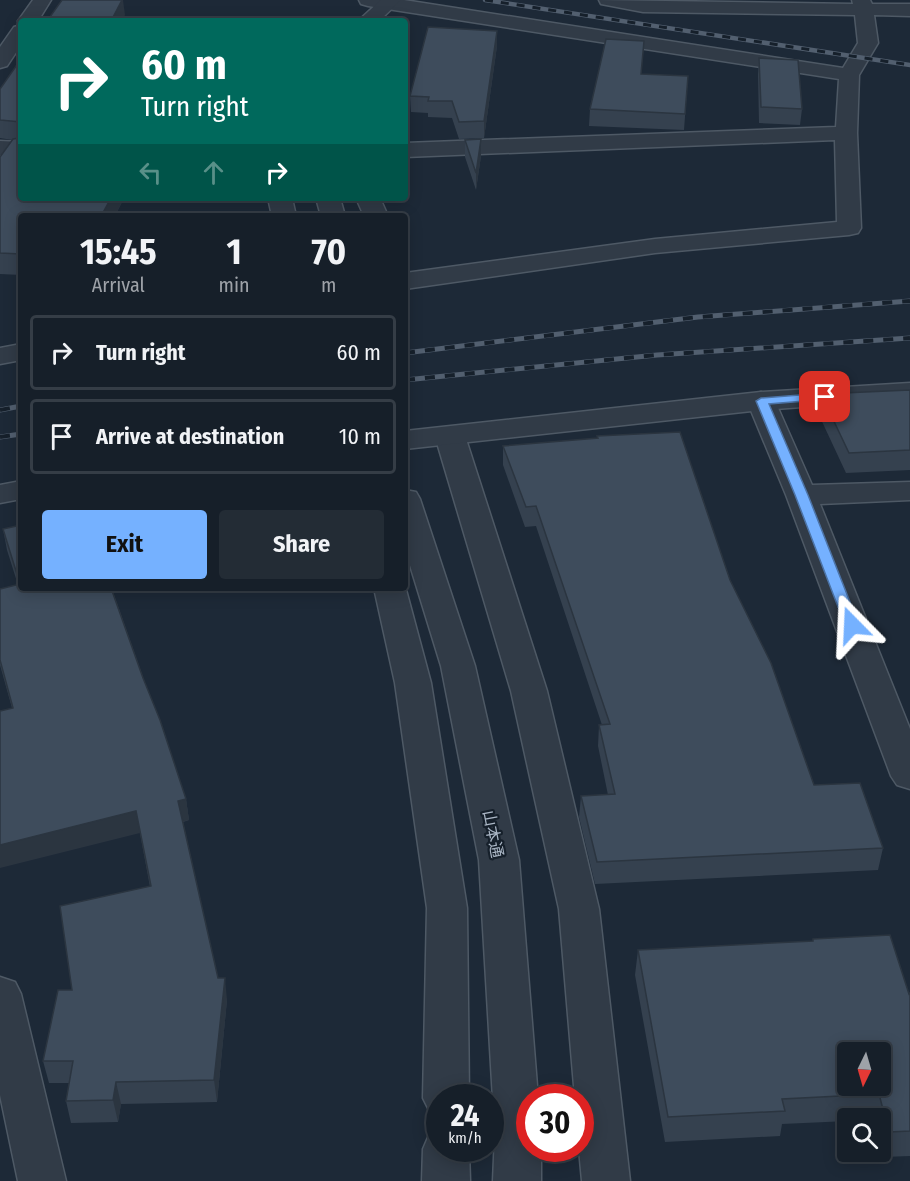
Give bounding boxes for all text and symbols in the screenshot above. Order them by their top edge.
text: 60 m [141,40,227,90]
icon: right [42,42,120,120]
text: Turn right [141,91,249,123]
icon: left [134,156,167,189]
icon: ahead [197,156,230,189]
icon: right [260,156,293,189]
text: 15:45 [80,230,157,274]
text: 1 [226,230,242,274]
text: 70 [311,230,346,274]
text: Arrival [92,273,145,297]
text: min [219,273,250,297]
text: m [321,273,336,297]
icon: right [45,336,78,369]
text: Turn right [96,339,185,366]
text: 60 m [337,339,381,366]
pin [799,371,850,422]
icon: arrive [808,380,841,413]
icon: arrive [45,420,78,453]
text: Arrive at destination [96,423,284,450]
text: 10 m [339,423,381,450]
button: Exit [42,510,207,579]
button: Share [219,510,384,579]
position arrow [820,593,884,657]
street label: 山本通 [479,809,507,859]
north arrow [837,1042,891,1096]
map controls [837,1042,891,1162]
speed limit sign: 30 [516,1084,594,1162]
text: 24 [451,1098,479,1134]
button: search [837,1108,891,1162]
text: km/h [448,1129,482,1147]

